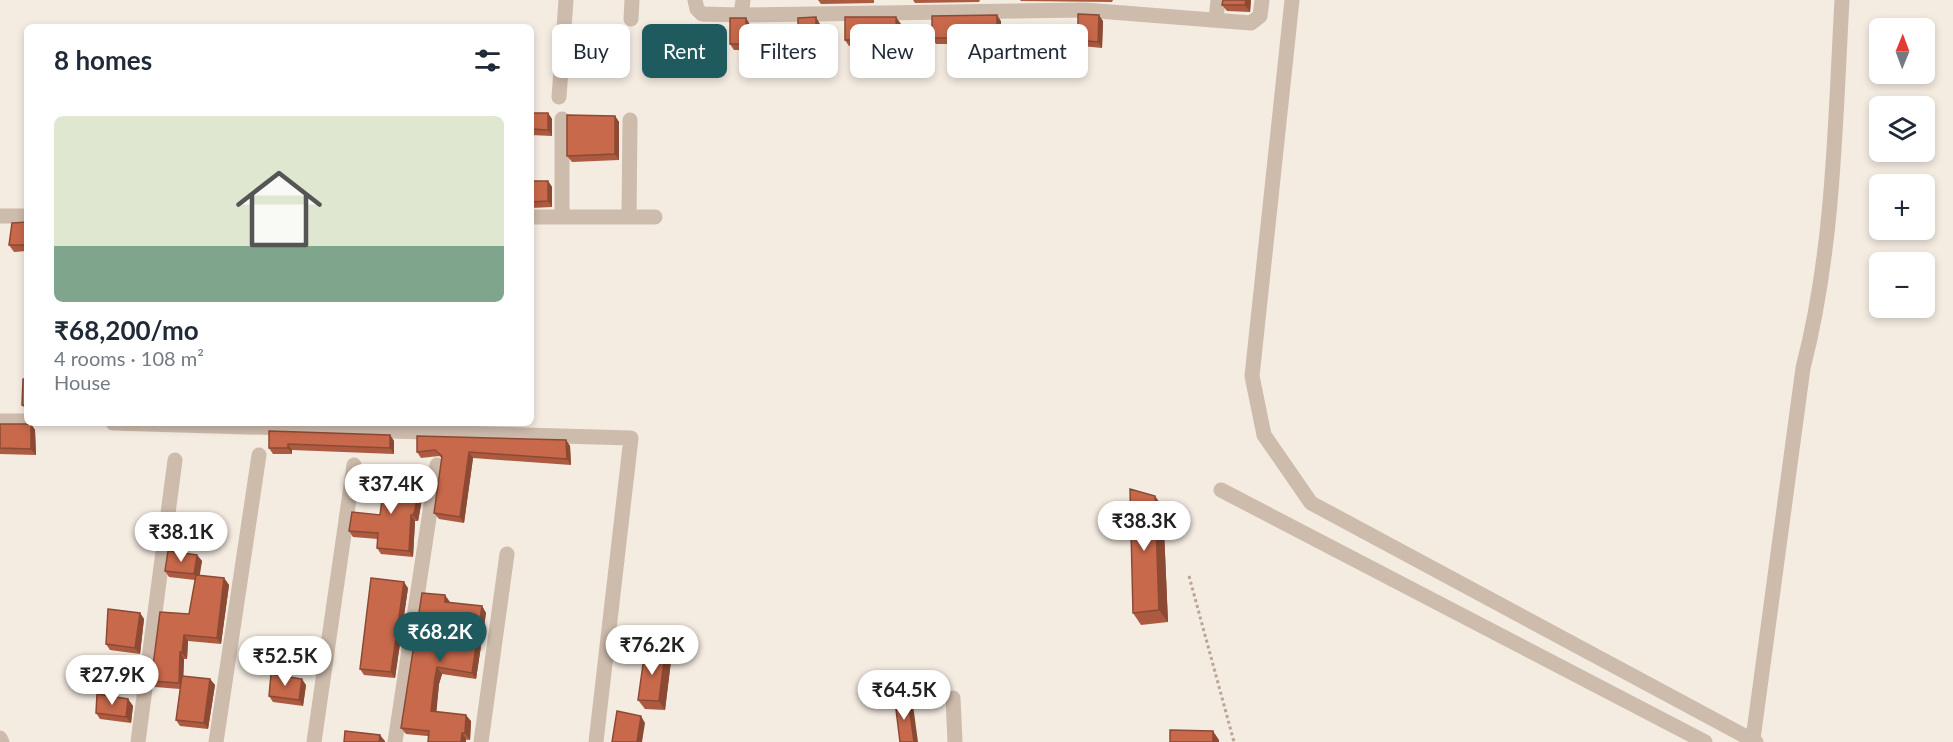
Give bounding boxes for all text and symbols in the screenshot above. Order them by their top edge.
north arrow [1869,18,1935,84]
map controls [1869,18,1935,318]
chip: Buy [552,24,630,78]
chip: Rent [642,24,727,78]
chip: Filters [739,24,838,78]
chip: New [850,24,935,78]
chip: Apartment [947,24,1088,78]
text: 8 homes [54,44,152,76]
icon: filters [471,44,504,77]
button: layers [1869,96,1935,162]
icon: home [225,155,333,263]
button: + [1869,174,1935,240]
button: − [1869,252,1935,318]
text: ₹68,200/mo [54,314,199,346]
text: 4 rooms · 108 m² [54,346,204,370]
text: House [54,370,111,394]
pin: ₹37.4K [342,464,440,515]
text: ₹37.4K [359,471,423,495]
pin: ₹38.3K [1095,501,1193,552]
text: ₹38.3K [1112,508,1176,532]
pin: ₹38.1K [132,512,230,563]
text: ₹38.1K [149,519,213,543]
pin: ₹68.2K [391,612,489,663]
text: ₹68.2K [408,619,472,643]
pin: ₹76.2K [603,625,701,676]
text: ₹76.2K [620,632,684,656]
pin: ₹52.5K [236,636,334,687]
text: ₹52.5K [253,643,317,667]
pin: ₹27.9K [63,655,161,706]
text: ₹27.9K [80,662,144,686]
pin: ₹64.5K [855,670,953,721]
text: ₹64.5K [872,677,936,701]

